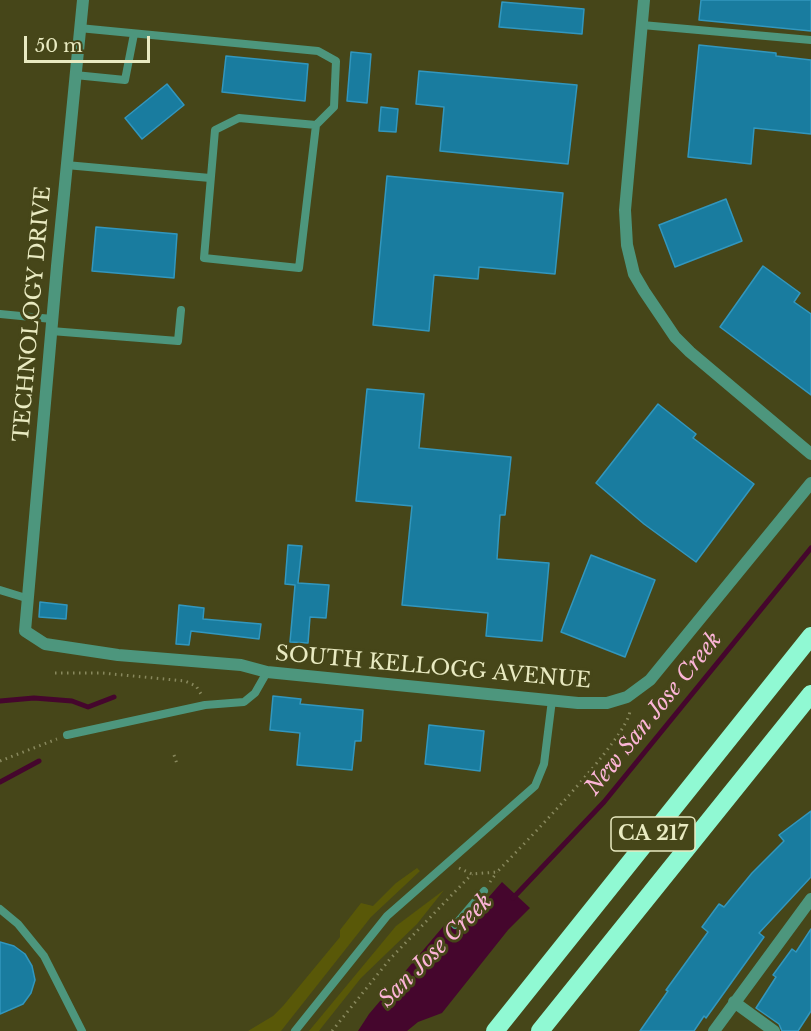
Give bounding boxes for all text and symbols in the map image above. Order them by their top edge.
scale bar [27,24,153,62]
text: 50 m [35,35,83,57]
street label: TECHNOLOGY DRIVE [9,185,57,443]
water label: New San Jose Creek [580,627,728,801]
street label: SOUTH KELLOGG AVENUE [274,642,592,694]
road number: CA 217 [611,817,695,851]
water label: San Jose Creek [374,889,498,1013]

